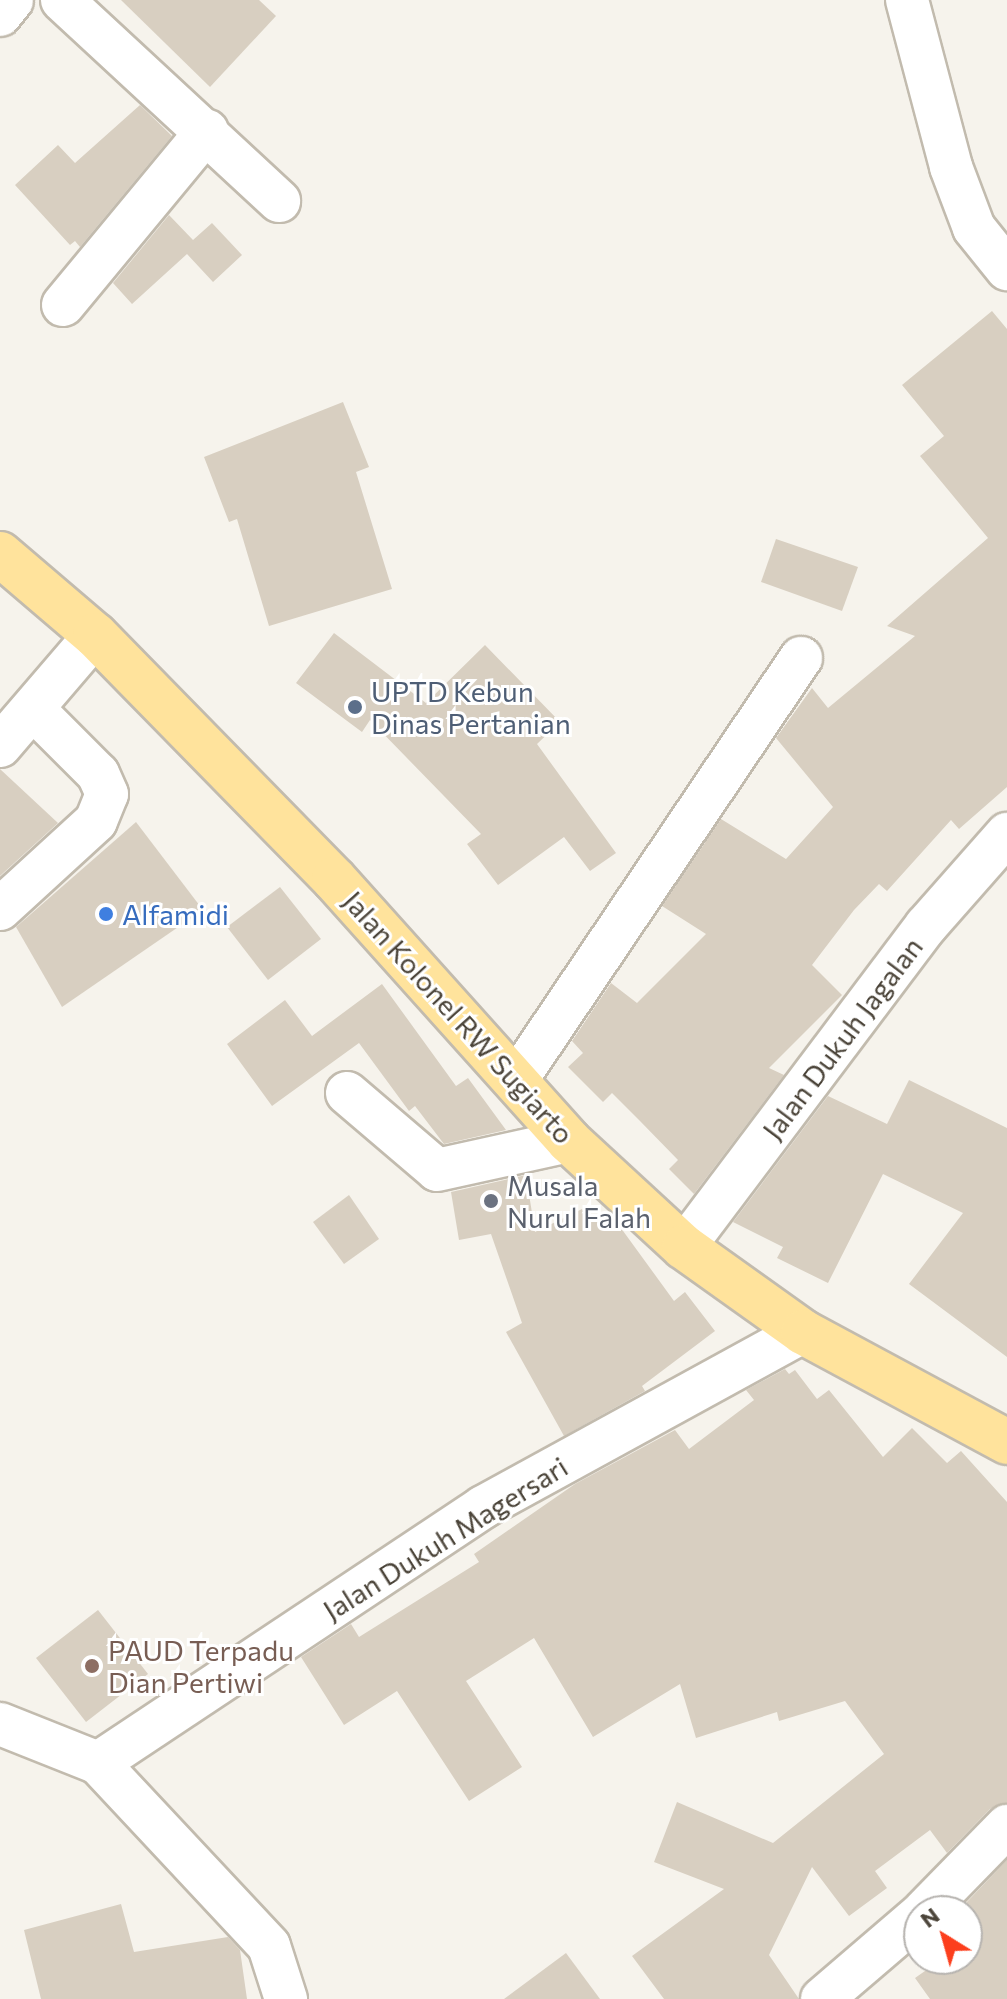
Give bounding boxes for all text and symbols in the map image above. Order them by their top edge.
place label: UPTD Kebun Dinas Pertanian [371,674,571,740]
marker: UPTD Kebun Dinas Pertanian [346,698,364,716]
street label: Jalan Kolonel RW Sugiarto [337,884,581,1150]
place label: Alfamidi [122,897,229,931]
marker: Alfamidi [97,905,115,923]
street label: Jalan Dukuh Jagalan [755,930,929,1146]
place label: Musala Nurul Falah [507,1168,651,1234]
marker: Musala Nurul Falah [482,1192,500,1210]
street label: Jalan Dukuh Magersari [317,1449,573,1627]
place label: PAUD Terpadu Dian Pertiwi [108,1633,294,1699]
marker: PAUD Terpadu Dian Pertiwi [83,1657,101,1675]
north arrow [903,1895,983,1975]
text: N [915,1901,944,1933]

